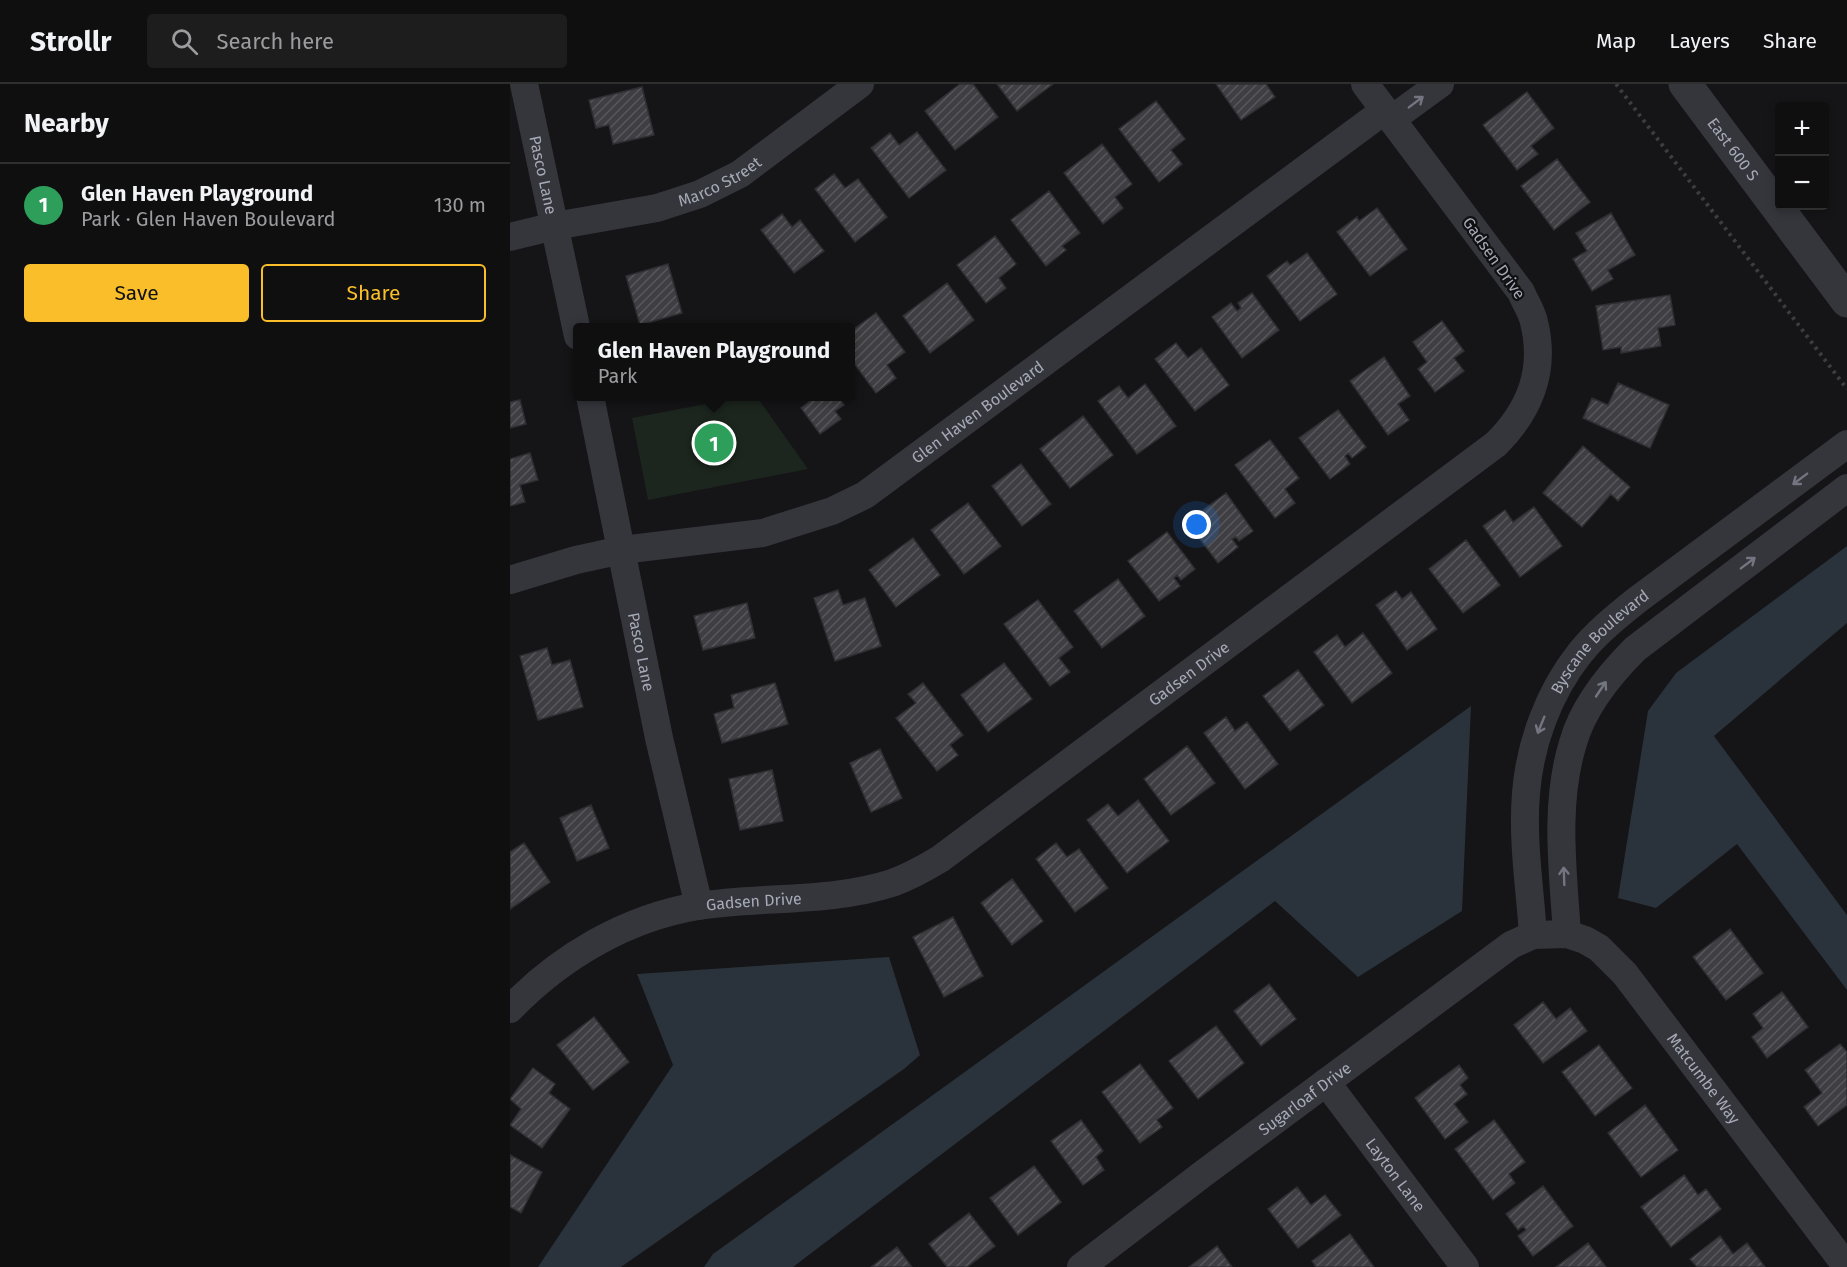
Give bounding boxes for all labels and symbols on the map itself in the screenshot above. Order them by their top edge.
one-way arrow [1407,95,1423,108]
street label: East 600 S [1704,114,1763,184]
street label: Pasco Lane [526,134,561,216]
street label: Marco Street [675,152,765,210]
street label: Gadsen Drive [1459,213,1529,303]
street label: Glen Haven Boulevard [907,357,1047,467]
pin: 1 [694,420,734,466]
one-way arrow [1792,472,1808,485]
your location [1182,510,1211,539]
one-way arrow [1740,557,1756,570]
street label: Byscane Boulevard [1546,585,1652,697]
street label: Pasco Lane [624,611,659,693]
street label: Gadsen Drive [1145,637,1233,710]
one-way arrow [1595,682,1607,698]
one-way arrow [1535,715,1546,733]
one-way arrow [1558,866,1569,886]
street label: Gadsen Drive [705,888,802,914]
street label: Matcumbe Way [1664,1029,1744,1127]
street label: Sugarloaf Drive [1254,1058,1355,1139]
street label: Layton Lane [1362,1134,1430,1215]

